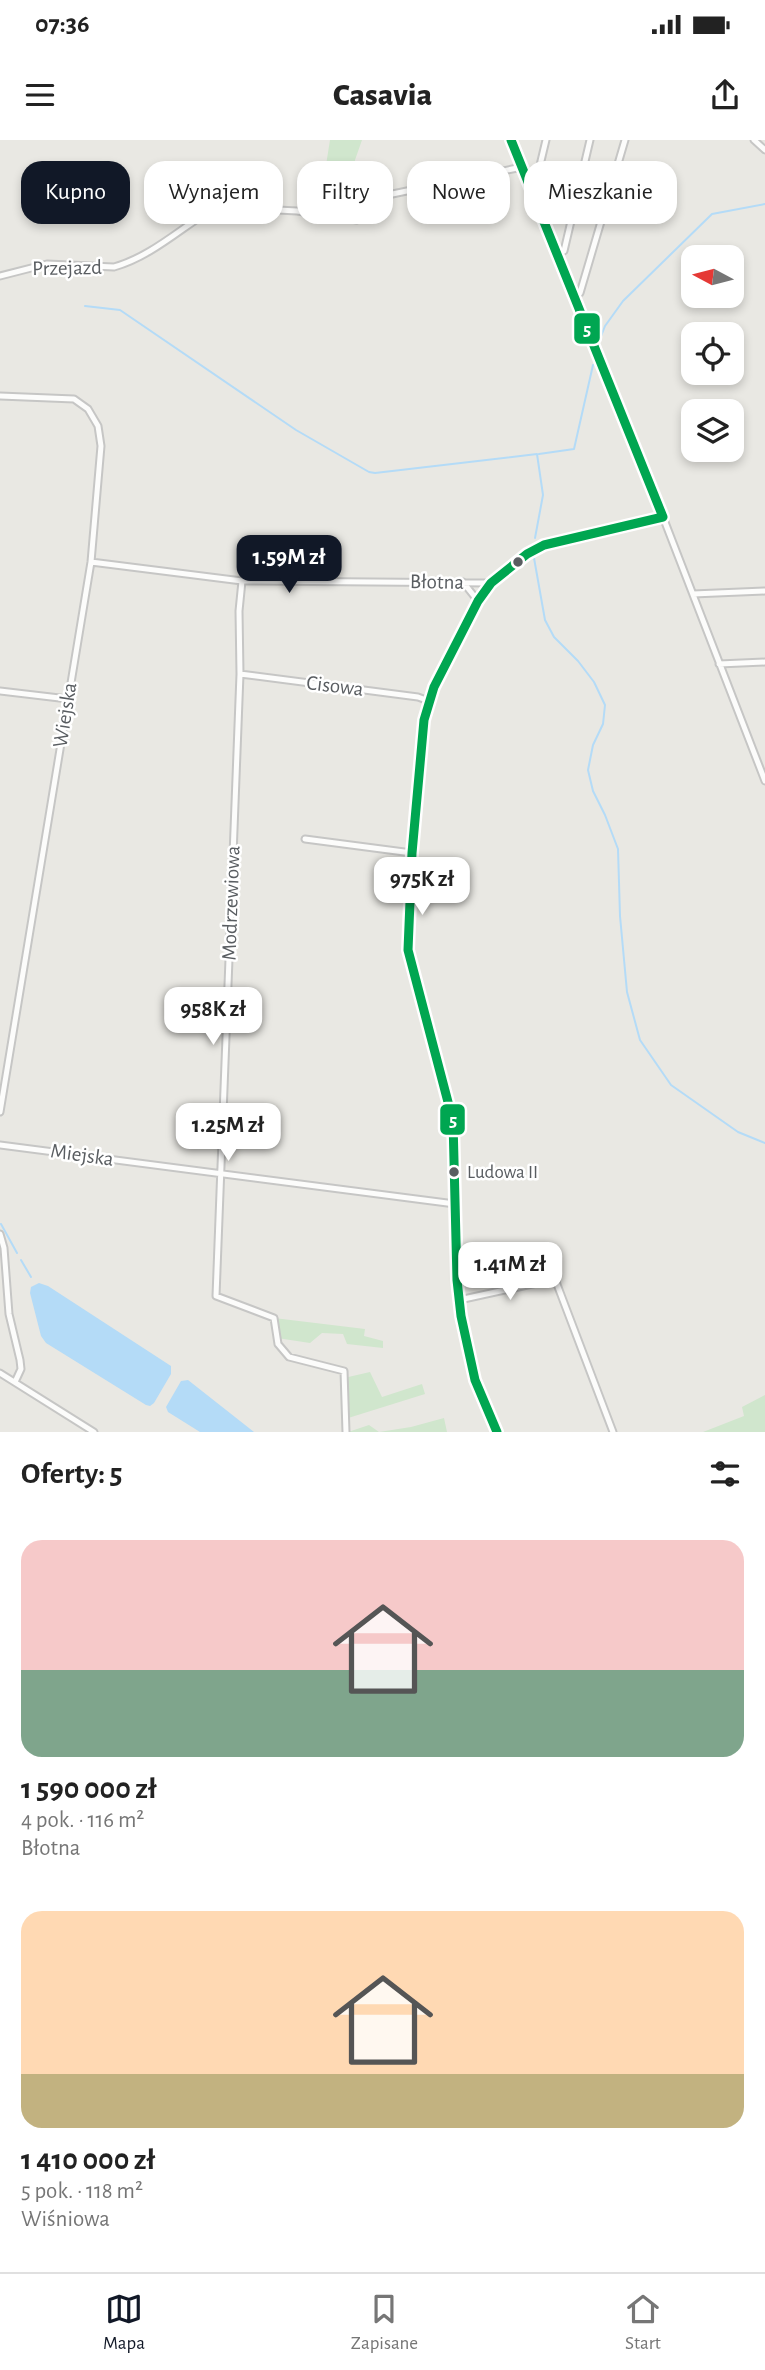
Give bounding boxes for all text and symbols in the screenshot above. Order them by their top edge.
text: 07:36 [35,11,90,37]
icon: menu [21,76,59,114]
icon: share [706,76,744,114]
text: Casavia [333,79,432,111]
chip: Kupno [21,161,130,224]
chip: Wynajem [144,161,283,224]
chip: Filtry [297,161,393,224]
chip: Nowe [407,161,510,224]
chip: Mieszkanie [524,161,677,224]
north arrow [681,245,744,308]
map controls [681,245,744,462]
street label: Przejazd [32,257,102,279]
line badge: 5 [573,312,601,345]
text: 5 [583,320,591,339]
button: locate [681,322,744,385]
button: layers [681,399,744,462]
pin: 1.59M zł [217,536,361,595]
text: 1.59M zł [253,546,325,569]
unlabelled marker [511,555,525,569]
street label: Błotna [410,571,465,593]
street label: Cisowa [305,672,365,700]
street label: Wiejska [49,681,81,749]
street label: Modrzewiowa [219,845,244,961]
pin: 975K zł [357,858,487,917]
text: 975K zł [390,868,454,891]
pin: 958K zł [148,988,278,1047]
text: 958K zł [180,998,246,1021]
line badge: 5 [439,1103,466,1136]
pin: 1.25M zł [156,1104,300,1163]
text: 5 [449,1111,457,1130]
text: 1.25M zł [192,1114,264,1137]
street label: Miejska [49,1140,115,1170]
place label: Ludowa II [467,1163,538,1182]
marker: Ludowa II [447,1165,461,1179]
pin: 1.41M zł [438,1242,582,1302]
text: 1.41M zł [474,1253,546,1276]
icon: filters [706,1455,744,1493]
text: Oferty: 5 [21,1459,123,1489]
icon: home [320,1586,446,1712]
text: 1 590 000 zł [21,1774,157,1804]
text: 4 pok. · 116 m² [21,1809,144,1832]
text: Błotna [21,1837,80,1860]
icon: home [320,1957,446,2083]
text: 1 410 000 zł [21,2145,155,2175]
text: 5 pok. · 118 m² [21,2180,143,2203]
text: Wiśniowa [21,2208,110,2231]
tab: Mapa [103,2290,145,2355]
tab: Zapisane [351,2290,418,2355]
tab: Start [624,2290,662,2355]

